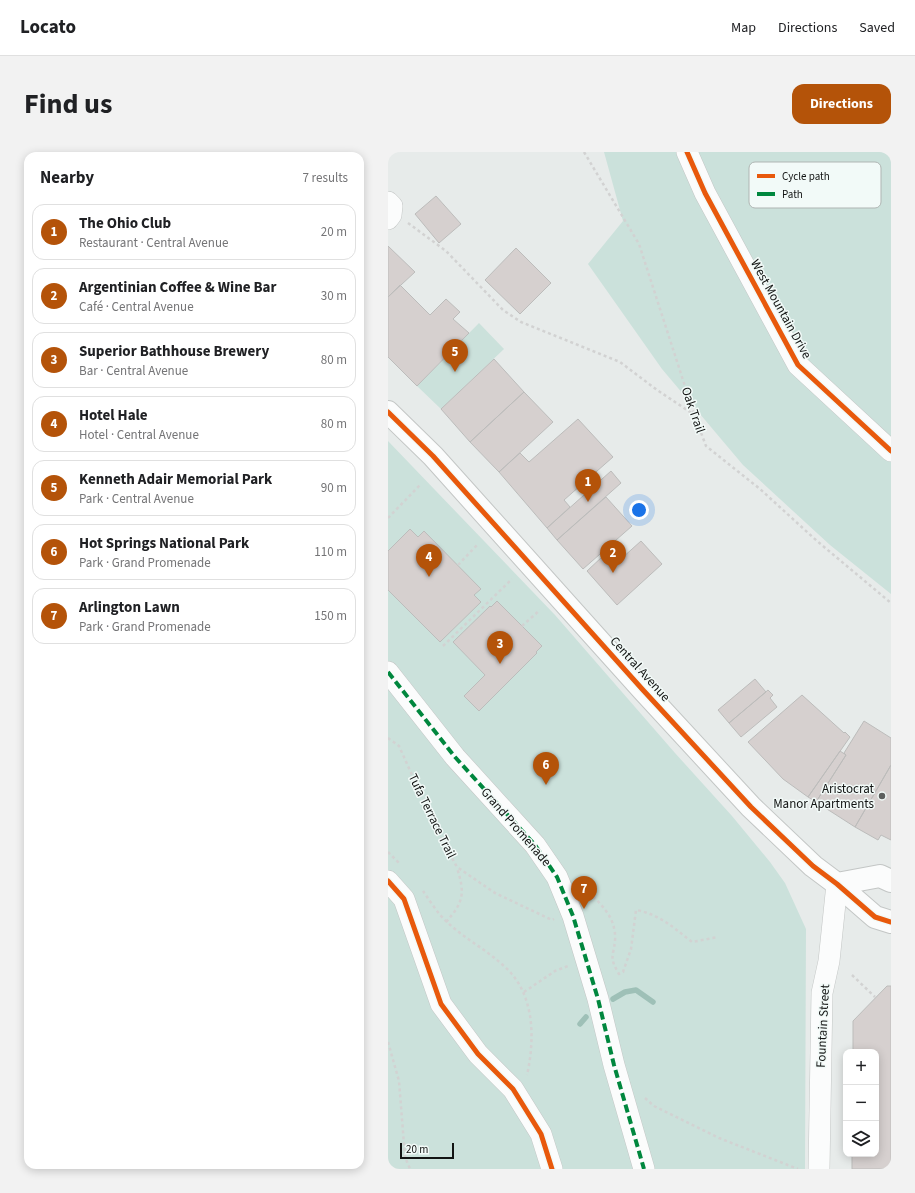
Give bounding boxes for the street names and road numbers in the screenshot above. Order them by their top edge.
street label: West Mountain Drive [746,256,816,362]
street label: Oak Trail [677,384,709,436]
street label: Central Avenue [606,632,674,706]
street label: Tufa Terrace Trail [404,771,460,861]
street label: Grand Promenade [477,784,555,870]
street label: Fountain Street [812,983,834,1068]

